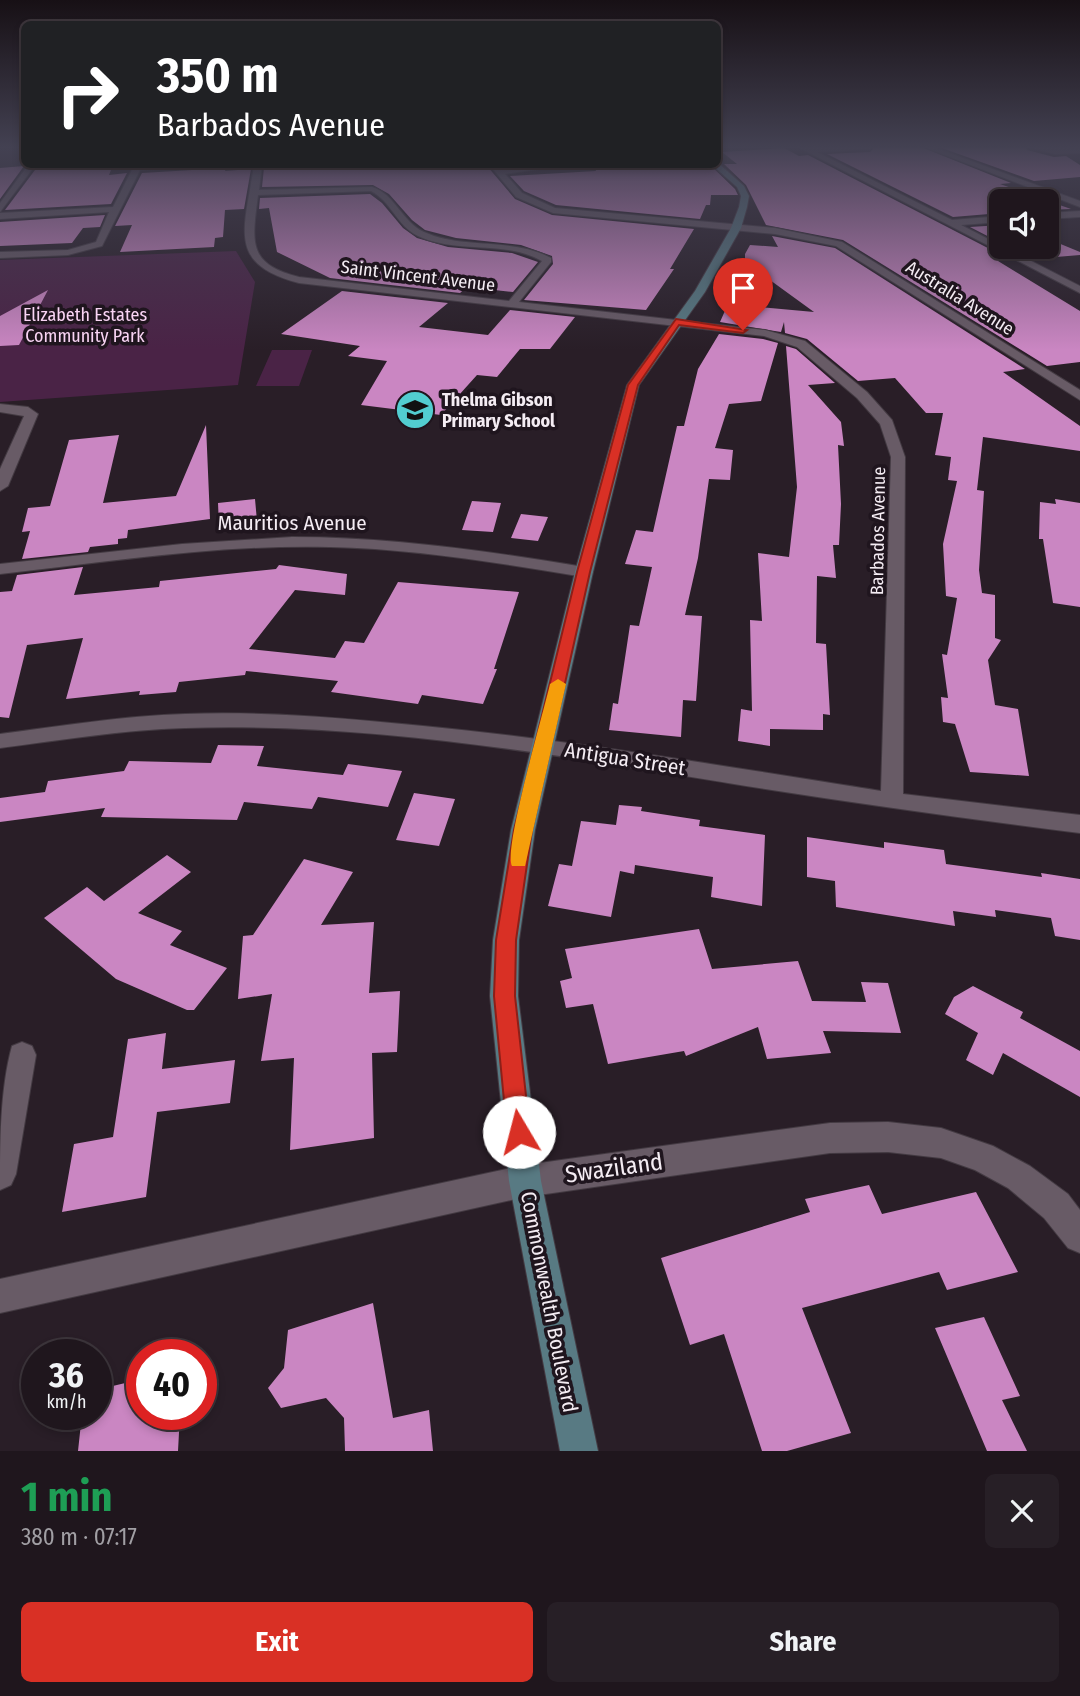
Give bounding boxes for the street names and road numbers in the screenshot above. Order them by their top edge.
street label: Saint Vincent Avenue [340,256,496,296]
street label: Australia Avenue [902,256,1018,340]
street label: Barbados Avenue [866,467,890,595]
street label: Mauritios Avenue [217,510,367,536]
street label: Antigua Street [563,737,687,781]
street label: Swaziland [563,1147,665,1189]
street label: Commonwealth Boulevard [515,1189,583,1415]

